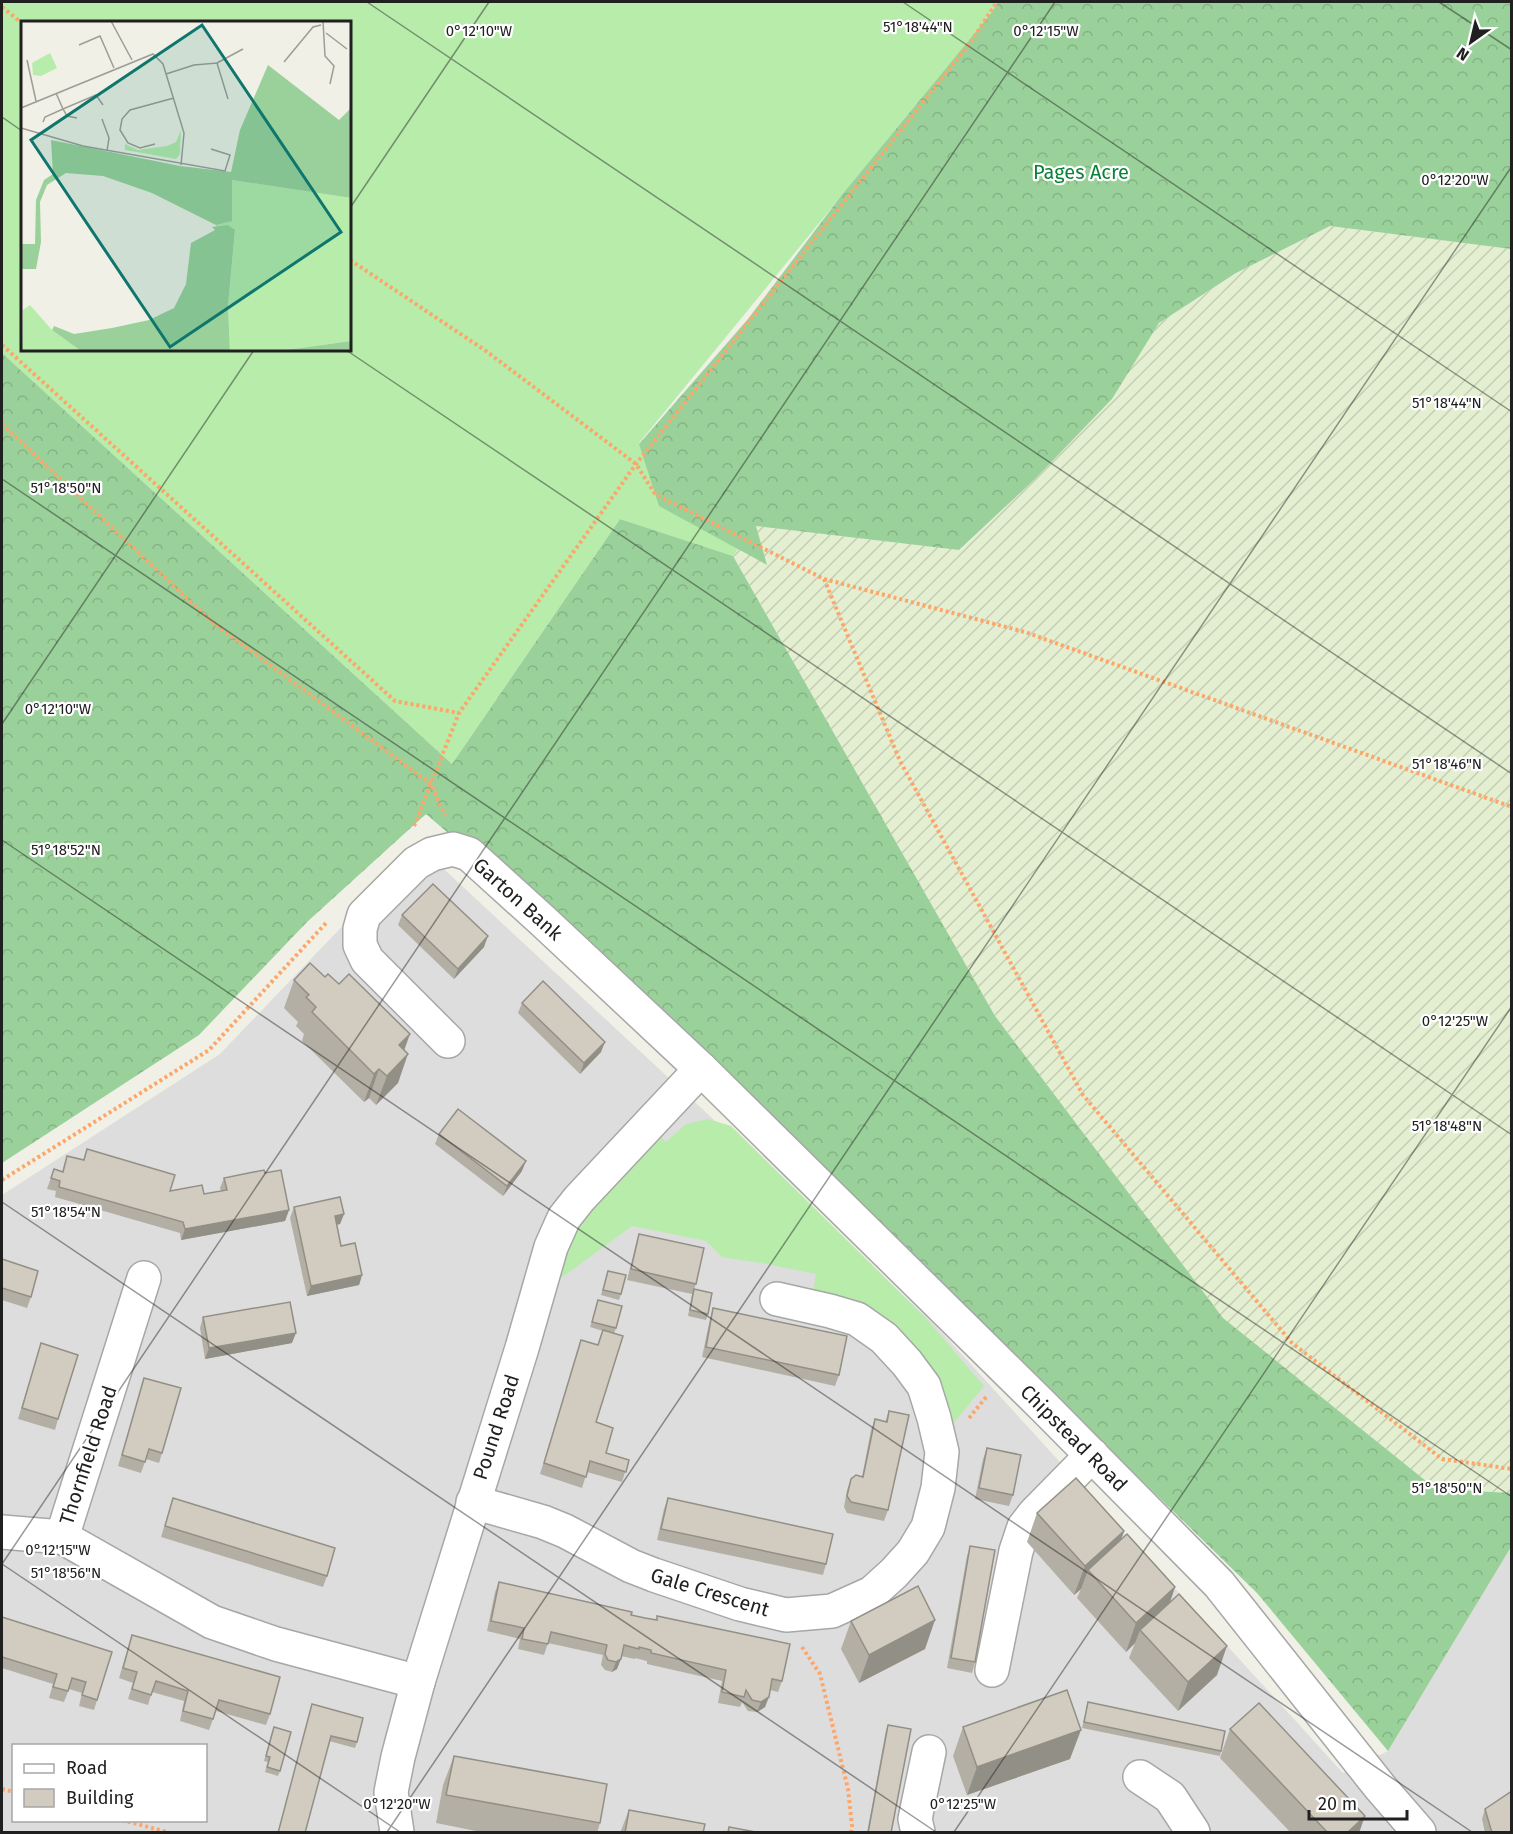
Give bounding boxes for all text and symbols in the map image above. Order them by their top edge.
north arrow [1441,12,1501,72]
text: 51°18'44"N [883,18,953,36]
inset map [21,21,351,351]
text: 0°12'10"W [446,22,513,40]
text: 0°12'15"W [1013,22,1079,40]
text: N [1453,43,1473,65]
park label: Pages Acre [1033,160,1129,184]
text: 0°12'20"W [1421,171,1489,189]
text: 51°18'44"N [1412,394,1482,412]
text: 51°18'50"N [31,479,101,497]
text: 0°12'10"W [25,700,92,718]
text: 51°18'46"N [1412,755,1482,773]
text: 51°18'52"N [31,841,101,859]
street label: Garton Bank [468,853,568,946]
text: 0°12'25"W [1422,1012,1489,1030]
text: 51°18'48"N [1412,1117,1482,1135]
text: 51°18'54"N [31,1203,101,1221]
street label: Pound Road [468,1371,524,1483]
street label: Chipstead Road [1015,1379,1133,1497]
street label: Thornfield Road [54,1382,122,1528]
text: 51°18'50"N [1412,1479,1482,1497]
text: 0°12'15"W [25,1541,91,1559]
street label: Gale Crescent [648,1563,773,1622]
text: 51°18'56"N [31,1564,101,1582]
legend [12,1744,207,1822]
text: Road [66,1757,108,1779]
scale bar [1309,1783,1406,1821]
text: Building [66,1787,134,1809]
text: 20 m [1318,1793,1357,1815]
text: 0°12'20"W [363,1795,431,1813]
text: 0°12'25"W [930,1795,997,1813]

